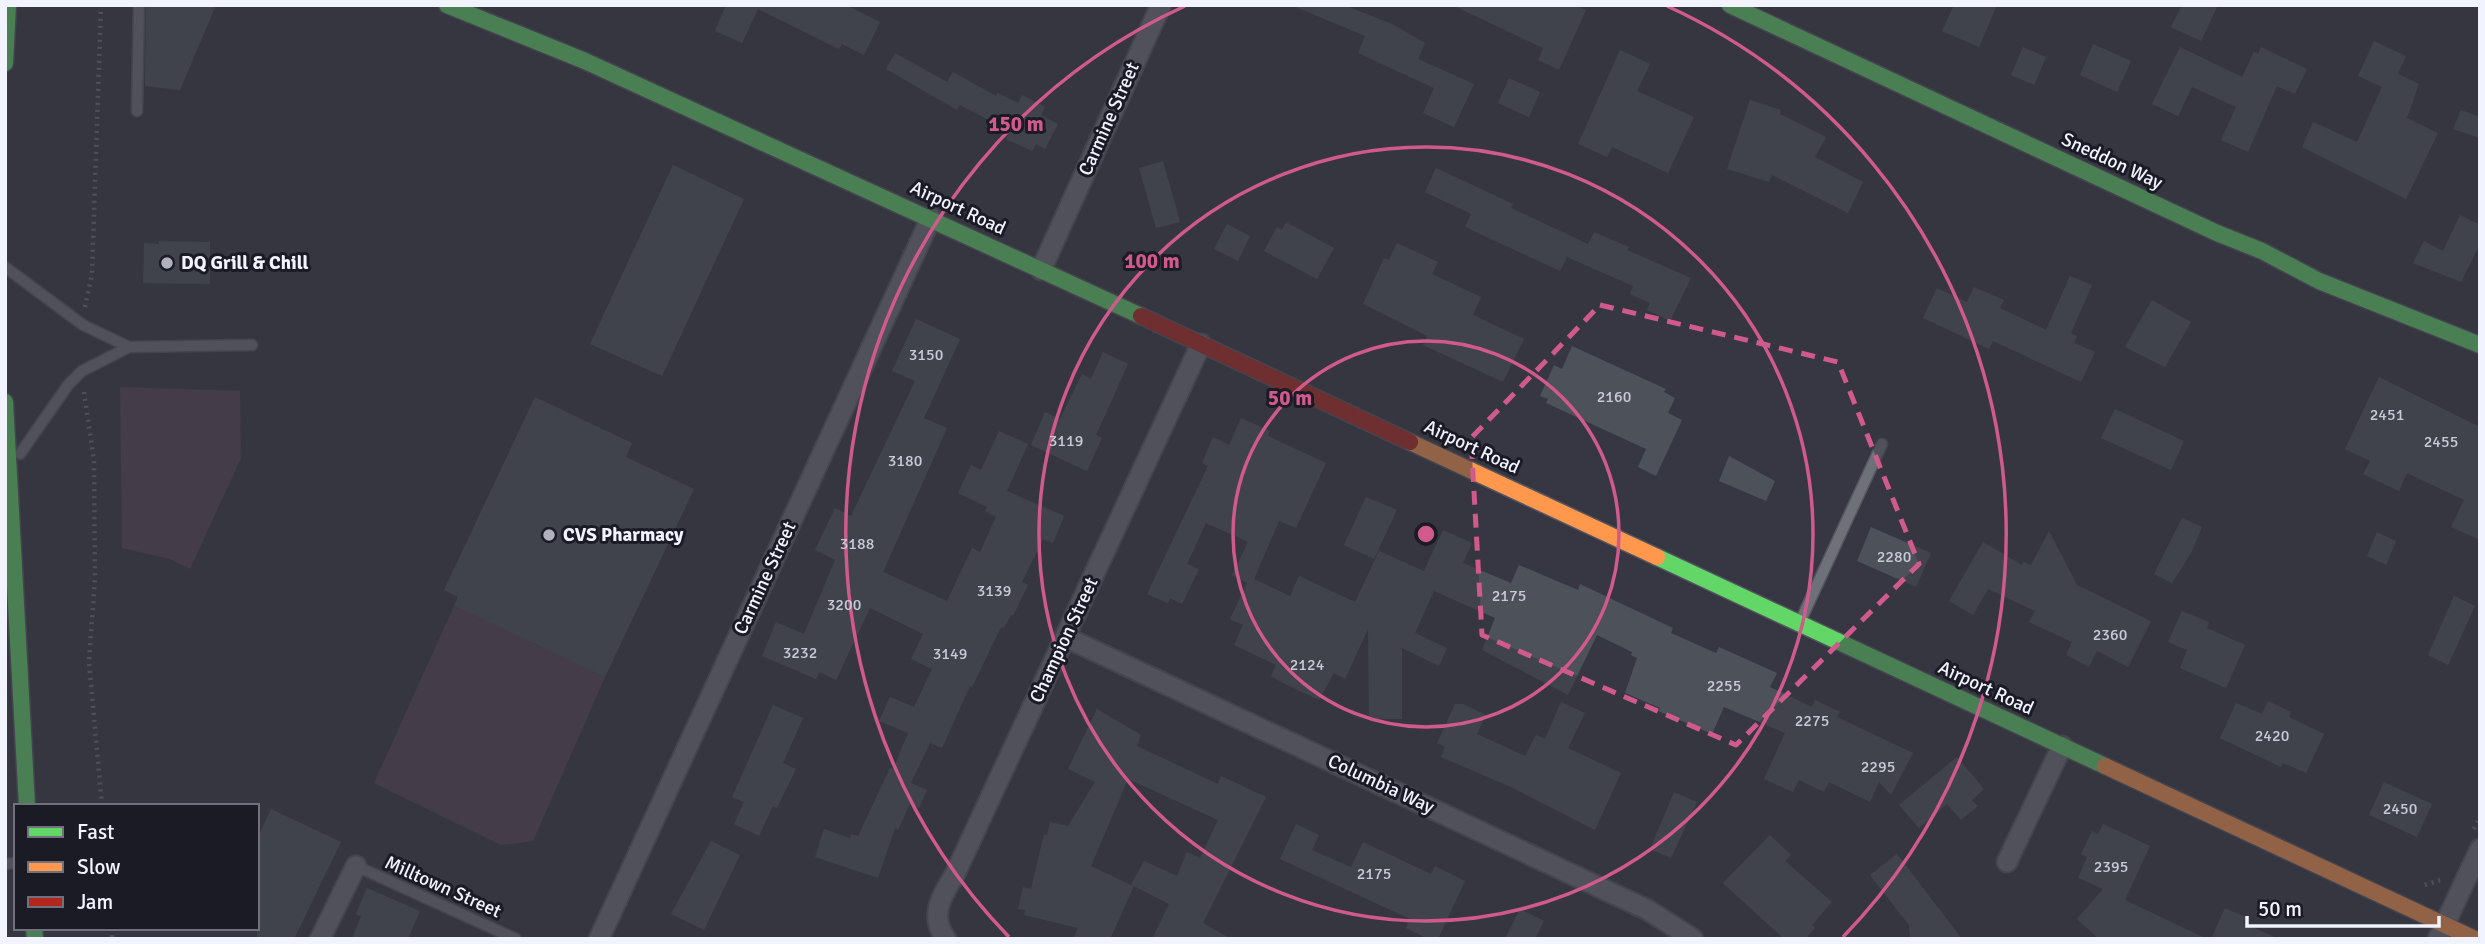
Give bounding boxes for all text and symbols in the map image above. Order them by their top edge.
street label: Carmine Street [1073,58,1145,180]
text: 150 m [988,111,1044,137]
street label: Sneddon Way [2058,127,2166,195]
street label: Airport Road [906,175,1010,241]
text: 100 m [1124,248,1180,274]
place label: DQ Grill & Chill [181,251,308,275]
marker: DQ Grill & Chill [159,255,175,271]
house number: 3150 [909,345,943,365]
text: 50 m [1268,385,1312,411]
house number: 2160 [1597,387,1631,407]
house number: 2451 [2370,405,2404,425]
street label: Airport Road [1420,414,1524,480]
house number: 3119 [1049,431,1083,451]
house number: 2455 [2424,432,2458,452]
house number: 3180 [888,451,922,471]
street label: Carmine Street [728,517,802,638]
centre of rings [1414,522,1438,546]
place label: CVS Pharmacy [563,523,684,547]
marker: CVS Pharmacy [541,527,557,543]
house number: 3188 [840,534,874,554]
house number: 2280 [1877,547,1911,567]
street label: Champion Street [1024,573,1104,707]
house number: 3139 [977,581,1011,601]
house number: 2175 [1492,586,1526,606]
house number: 3200 [827,595,861,615]
house number: 2360 [2093,625,2127,645]
house number: 3232 [783,643,817,663]
house number: 3149 [933,644,967,664]
house number: 2124 [1290,655,1325,675]
street label: Airport Road [1934,655,2038,721]
house number: 2255 [1707,676,1741,696]
house number: 2275 [1795,711,1829,731]
house number: 2420 [2255,726,2289,746]
street label: Columbia Way [1324,749,1438,819]
house number: 2295 [1861,757,1895,777]
house number: 2450 [2383,799,2417,819]
legend [14,804,259,930]
text: Fast [77,819,114,845]
street label: Milltown Street [381,851,505,924]
text: Slow [77,854,121,880]
house number: 2395 [2094,857,2128,877]
house number: 2175 [1357,864,1391,884]
scale bar [2247,884,2440,928]
text: Jam [77,889,113,915]
text: 50 m [2258,896,2302,922]

